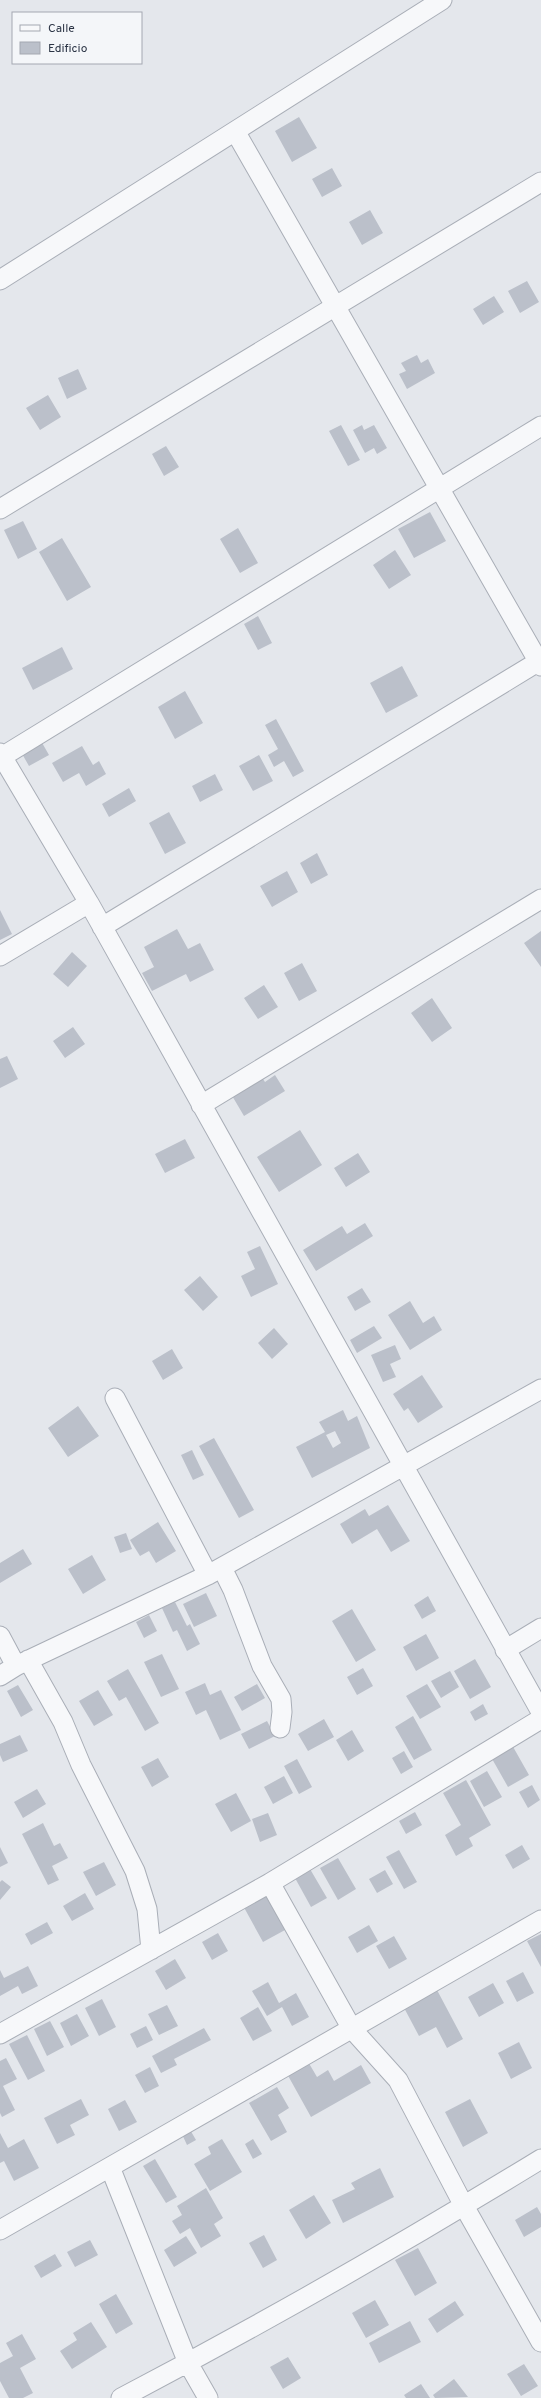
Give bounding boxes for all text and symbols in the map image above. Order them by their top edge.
legend [12,12,142,64]
text: Calle [48,21,75,37]
text: Edificio [48,41,88,57]

